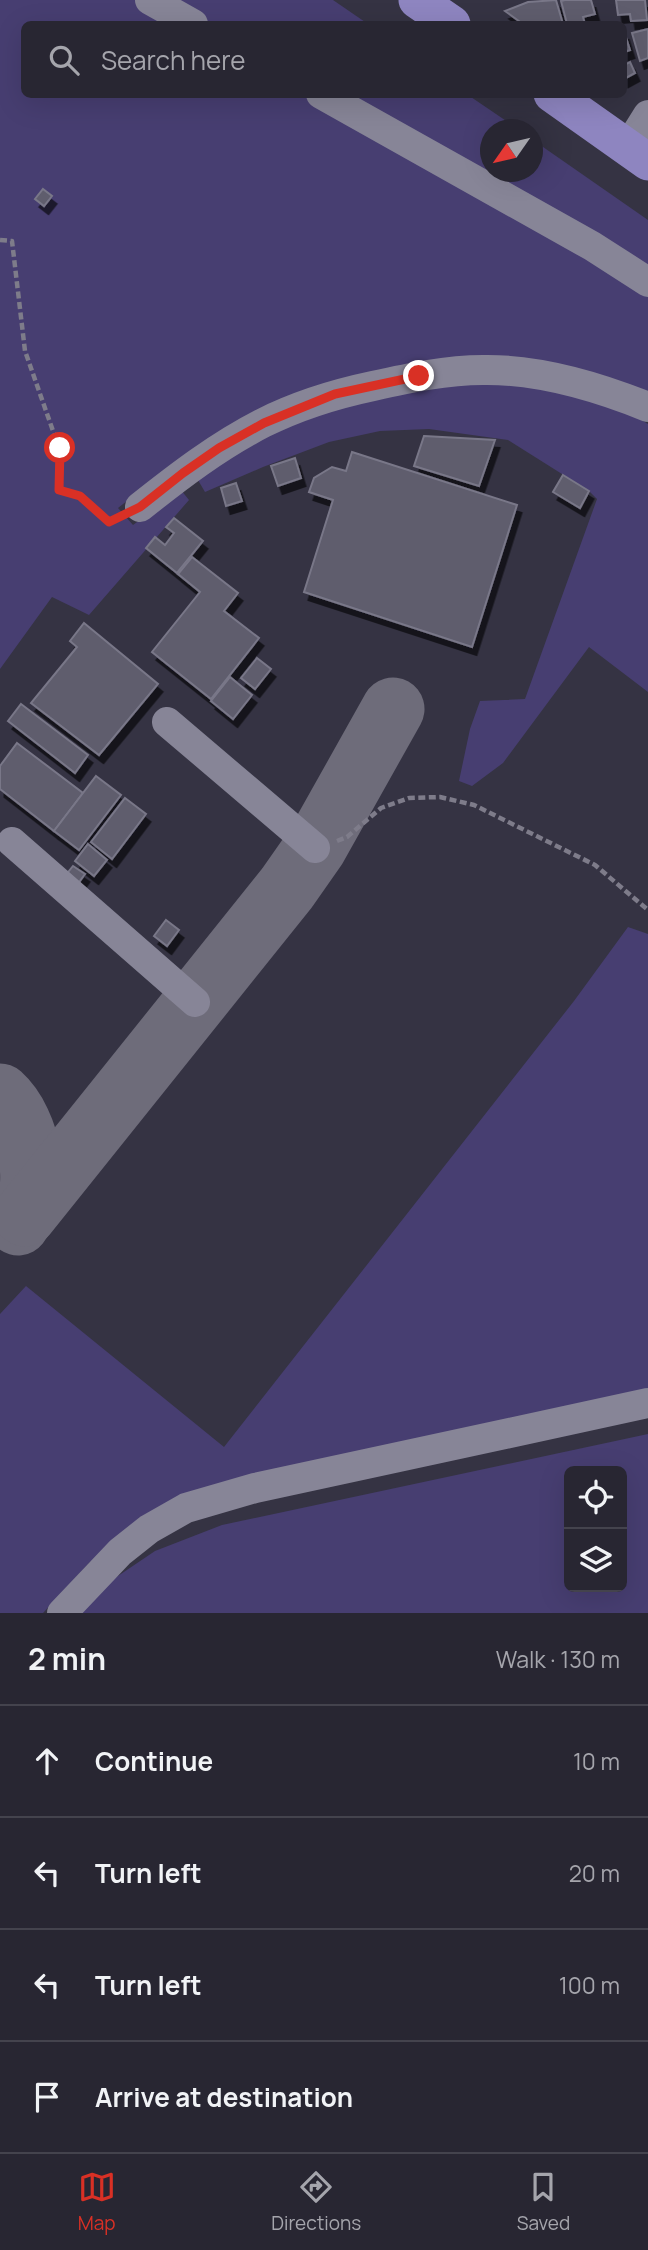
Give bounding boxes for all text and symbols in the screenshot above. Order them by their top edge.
search box [21,21,627,98]
icon: search [45,41,83,79]
text: Search here [101,42,246,78]
north arrow [480,119,543,182]
route end [403,360,434,391]
route start [44,432,75,463]
map controls [564,1466,627,1592]
button: locate [564,1466,627,1529]
button: layers [564,1529,627,1592]
text: 2 min [28,1638,106,1679]
text: Walk · 130 m [496,1643,620,1675]
icon: ahead [28,1742,66,1780]
text: Continue [95,1743,213,1779]
text: 10 m [573,1745,620,1777]
icon: left [28,1854,66,1892]
text: Turn left [95,1855,202,1891]
text: 20 m [569,1857,620,1889]
icon: left [28,1966,66,2004]
text: Turn left [95,1967,202,2003]
text: 100 m [559,1969,620,2001]
icon: arrive [28,2078,66,2116]
text: Arrive at destination [95,2079,353,2115]
tab: Map [78,2168,116,2236]
tab: Directions [271,2168,361,2236]
tab: Saved [517,2168,570,2236]

